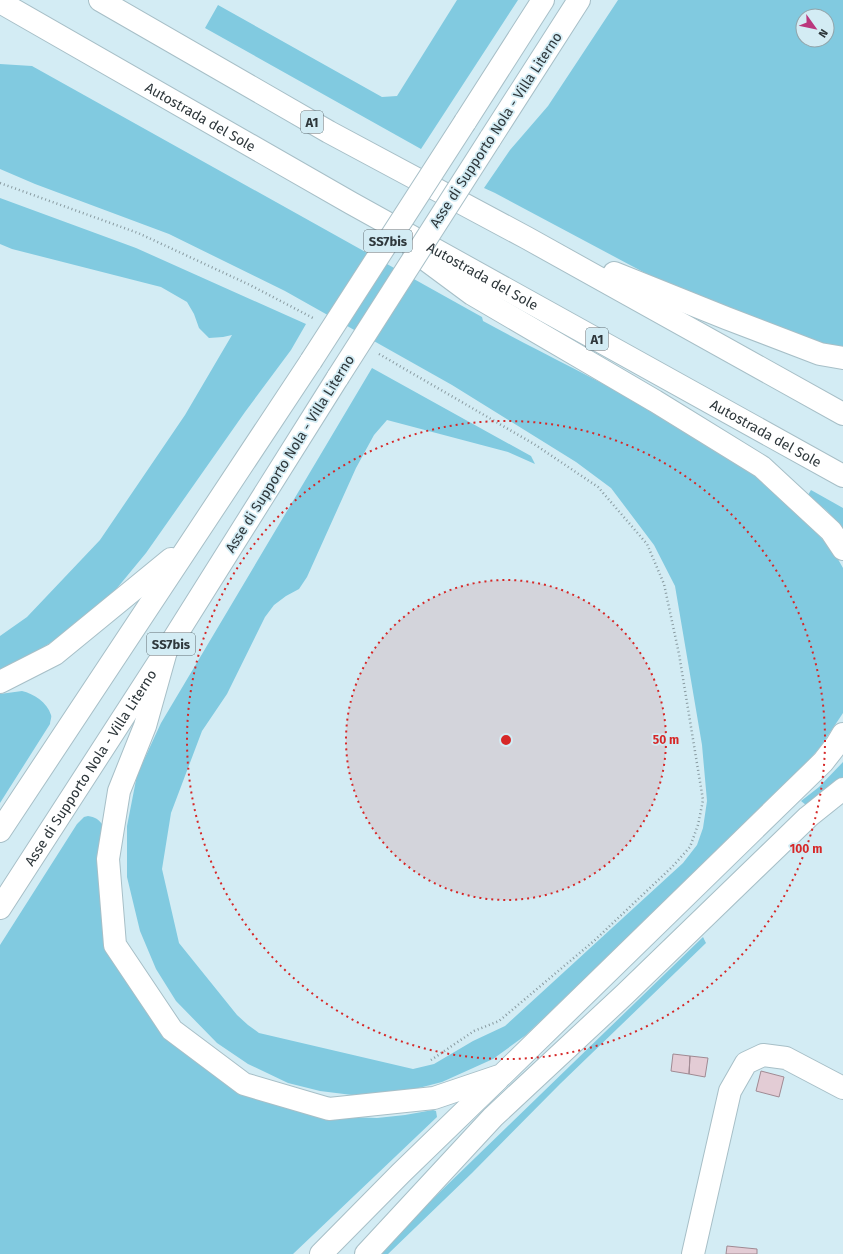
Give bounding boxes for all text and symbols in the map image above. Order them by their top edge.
north arrow [795,8,835,48]
text: N [816,27,830,40]
street label: Asse di Supporto Nola - Villa Literno [426,29,566,231]
street label: Autostrada del Sole [142,78,259,155]
road number: A1 [301,111,323,133]
road number: SS7bis [364,230,412,252]
street label: Autostrada del Sole [424,238,541,314]
road number: A1 [586,328,608,350]
street label: Asse di Supporto Nola - Villa Literno [222,352,358,556]
street label: Autostrada del Sole [707,396,824,471]
road number: SS7bis [147,633,195,655]
street label: Asse di Supporto Nola - Villa Literno [21,666,160,869]
centre of rings [499,733,513,747]
text: 50 m [653,733,679,747]
text: 100 m [790,842,822,856]

